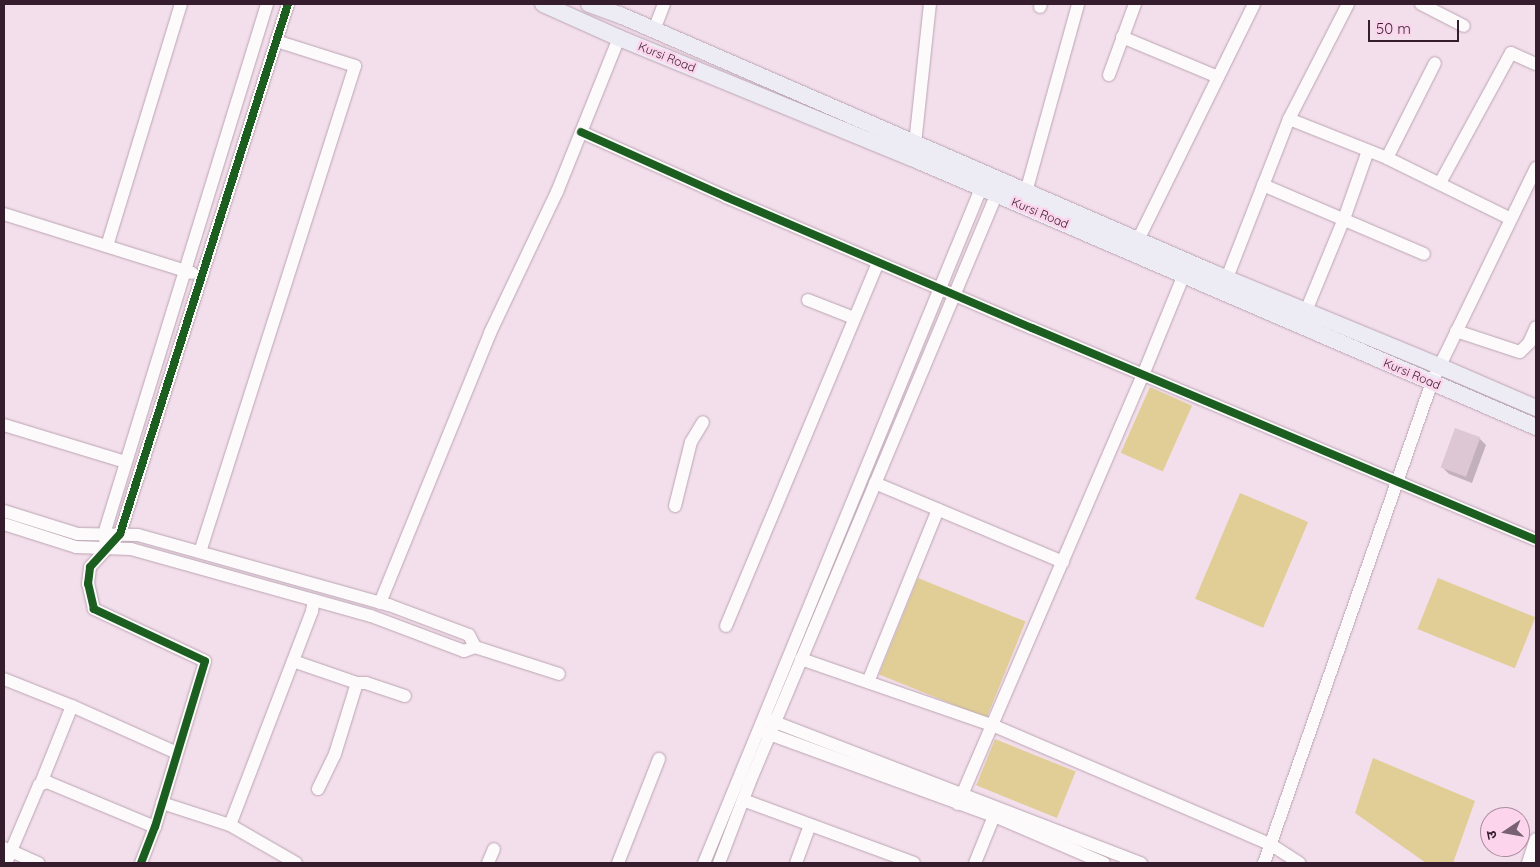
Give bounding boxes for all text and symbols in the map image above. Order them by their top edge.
scale bar [1370,10,1461,42]
text: 50 m [1376,19,1411,38]
street label: Kursi Road [636,39,698,75]
street label: Kursi Road [1009,195,1071,231]
street label: Kursi Road [1381,356,1443,392]
north arrow [1480,807,1530,857]
text: उ [1482,829,1501,841]

